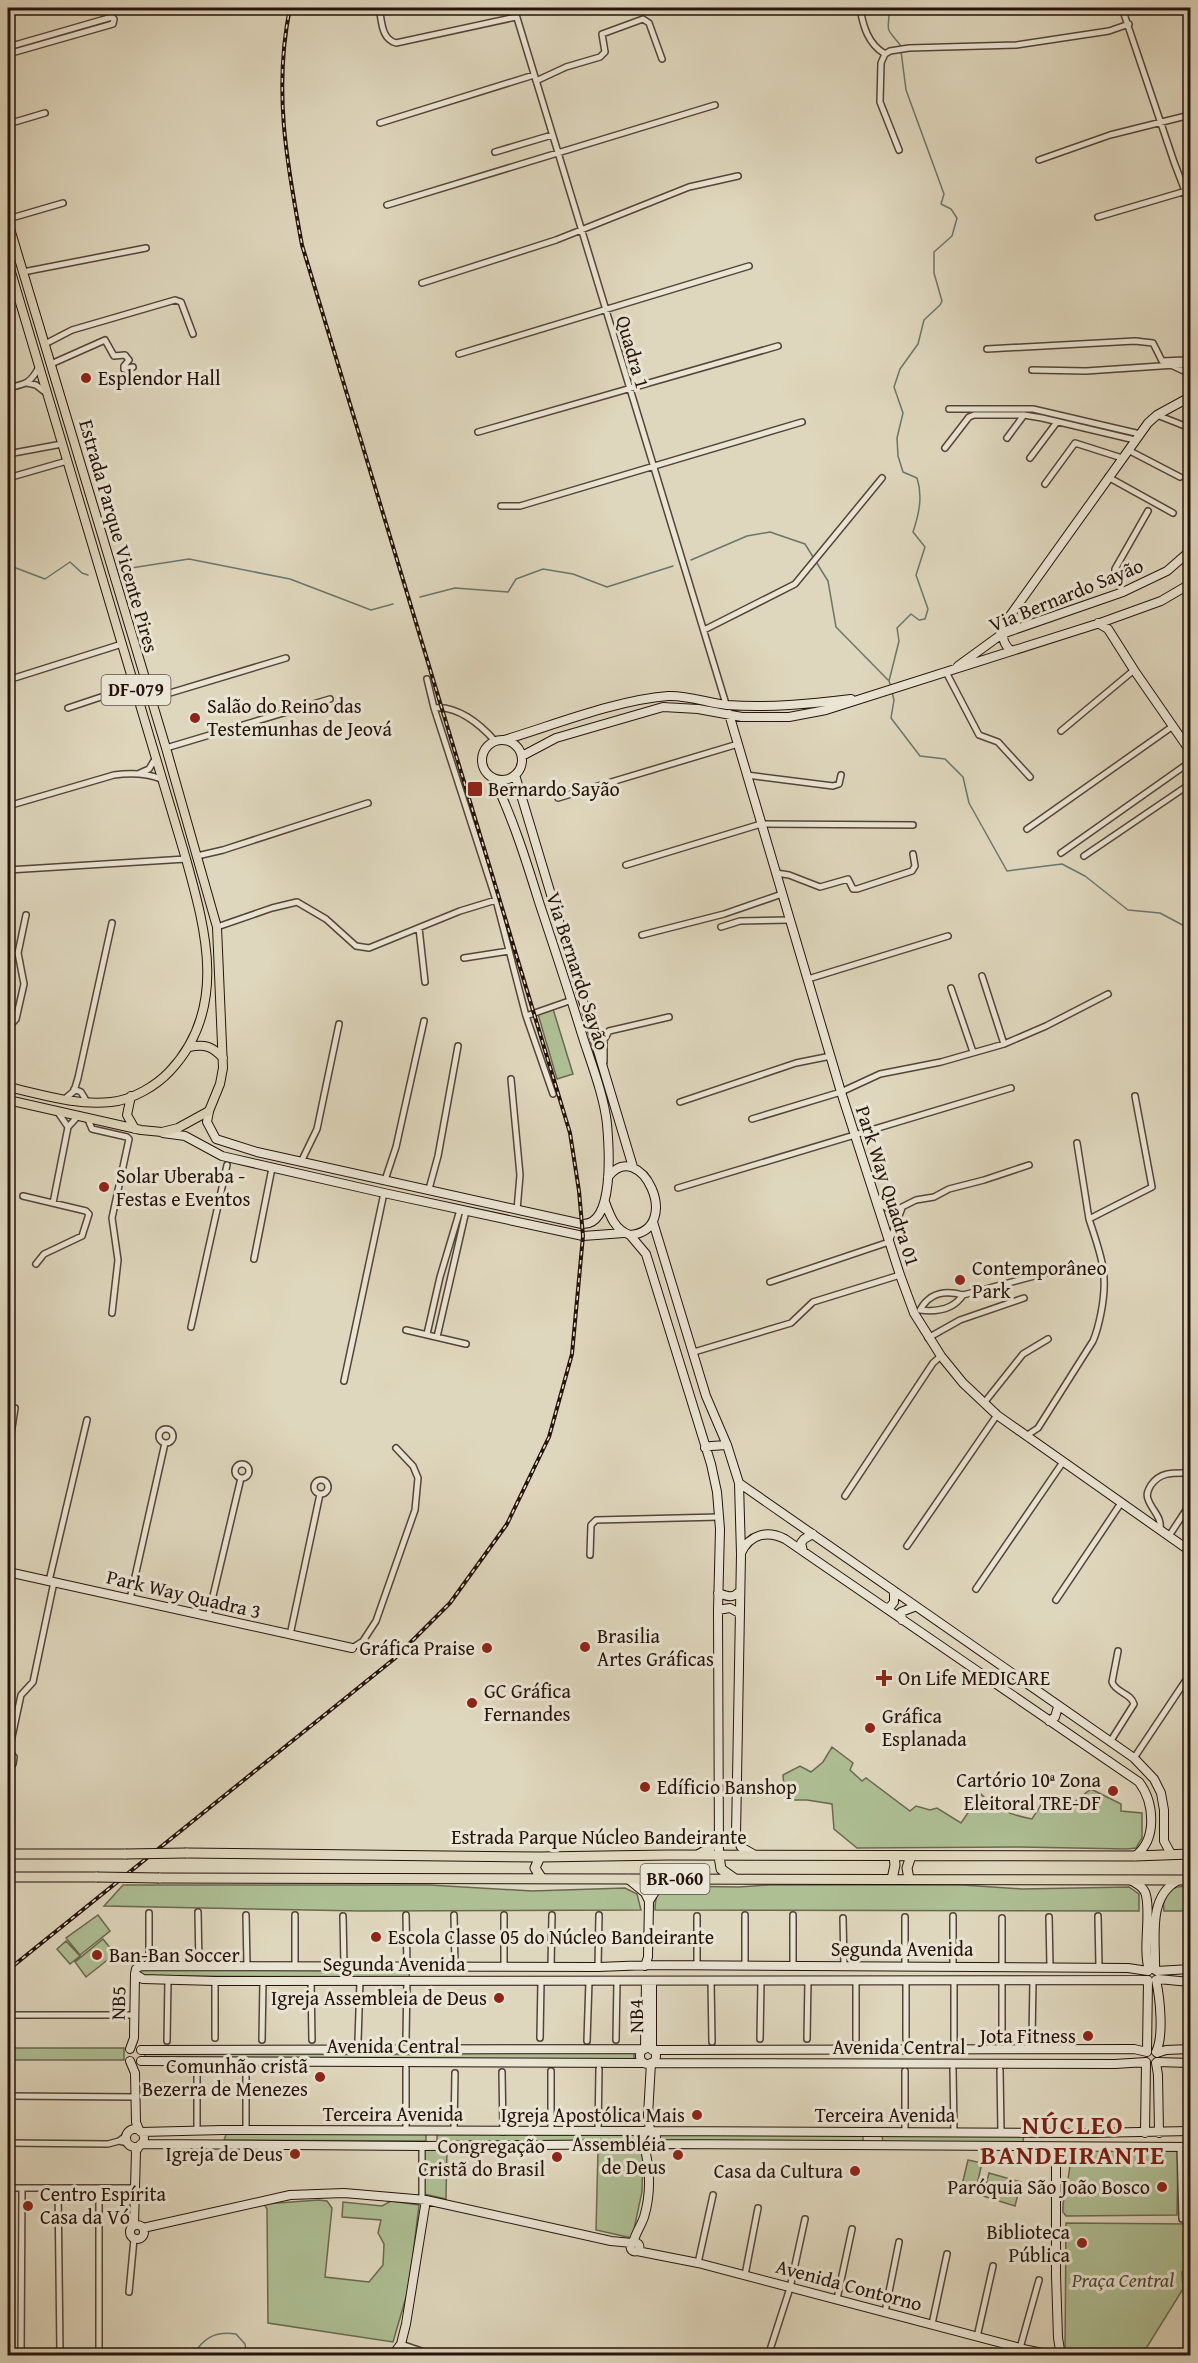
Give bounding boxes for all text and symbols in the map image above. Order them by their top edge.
street label: Quadra 1 [609,312,658,392]
place label: Esplendor Hall [98,363,221,392]
marker: Esplendor Hall [79,371,93,385]
street label: Estrada Parque Vicente Pires [72,416,167,656]
street label: Via Bernardo Sayão [984,550,1147,639]
road number: DF-079 [102,675,170,705]
place label: Salão do Reino das Testemunhas de Jeová [207,691,393,743]
marker: Salão do Reino das Testemunhas de Jeová [188,711,202,725]
place label: Bernardo Sayão [488,774,620,803]
marker: Bernardo Sayão [466,780,484,798]
street label: Via Bernardo Sayão [539,888,618,1053]
street label: Park Way Quadra 01 [849,1102,928,1270]
place label: Solar Uberaba - Festas e Eventos [116,1161,250,1213]
marker: Solar Uberaba - Festas e Eventos [97,1180,111,1194]
place label: Contemporâneo Park [972,1253,1107,1305]
marker: Contemporâneo Park [953,1273,967,1287]
street label: Park Way Quadra 3 [104,1562,264,1625]
place label: Brasilia Artes Gráficas [597,1621,714,1673]
place label: Gráfica Praise [360,1633,475,1662]
marker: Brasilia Artes Gráficas [578,1640,592,1654]
marker: Gráfica Praise [480,1641,494,1655]
place label: On Life MEDICARE [898,1663,1050,1692]
marker: On Life MEDICARE [875,1669,893,1687]
place label: GC Gráfica Fernandes [484,1676,571,1728]
marker: GC Gráfica Fernandes [465,1696,479,1710]
place label: Gráfica Esplanada [882,1701,967,1753]
marker: Gráfica Esplanada [863,1721,877,1735]
place label: Cartório 10ª Zona Eleitoral TRE-DF [956,1765,1102,1817]
place label: Edíficio Banshop [657,1772,797,1801]
marker: Edíficio Banshop [638,1780,652,1794]
marker: Cartório 10ª Zona Eleitoral TRE-DF [1106,1784,1120,1798]
street label: Estrada Parque Núcleo Bandeirante [451,1822,747,1851]
road number: BR-060 [640,1864,710,1894]
place label: Escola Classe 05 do Núcleo Bandeirante [388,1922,714,1951]
marker: Escola Classe 05 do Núcleo Bandeirante [369,1930,383,1944]
street label: Segunda Avenida [831,1934,974,1963]
place label: Ban-Ban Soccer [109,1940,240,1969]
marker: Ban-Ban Soccer [90,1948,104,1962]
street label: Segunda Avenida [323,1949,466,1978]
place label: Igreja Assembleia de Deus [271,1983,487,2012]
street label: NB5 [103,1986,132,2020]
marker: Igreja Assembleia de Deus [492,1991,506,2005]
street label: NB4 [621,1999,650,2033]
place label: Jota Fitness [977,2021,1076,2050]
marker: Jota Fitness [1081,2029,1095,2043]
street label: Avenida Central [326,2031,460,2060]
street label: Avenida Central [832,2032,966,2061]
place label: Comunhão cristã Bezerra de Menezes [142,2051,309,2103]
marker: Comunhão cristã Bezerra de Menezes [313,2070,327,2084]
street label: Terceira Avenida [323,2099,464,2128]
place label: Igreja Apostólica Mais [501,2100,685,2129]
street label: Terceira Avenida [815,2100,956,2129]
district label: NÚCLEO BANDEIRANTE [980,2105,1166,2174]
marker: Igreja Apostólica Mais [690,2108,704,2122]
place label: Assembléia de Deus [572,2129,667,2181]
place label: Congregação Cristã do Brasil [418,2131,545,2183]
place label: Igreja de Deus [166,2139,283,2168]
marker: Igreja de Deus [288,2147,302,2161]
marker: Assembléia de Deus [671,2148,685,2162]
marker: Congregação Cristã do Brasil [550,2150,564,2164]
place label: Casa da Cultura [714,2156,844,2185]
marker: Casa da Cultura [848,2164,862,2178]
place label: Paróquia São João Bosco [948,2172,1150,2201]
place label: Centro Espírita Casa da Vó [40,2179,166,2231]
marker: Paróquia São João Bosco [1155,2180,1169,2194]
marker: Centro Espírita Casa da Vó [21,2199,35,2213]
place label: Biblioteca Pública [986,2217,1071,2269]
marker: Biblioteca Pública [1075,2236,1089,2250]
street label: Avenida Contorno [773,2251,926,2318]
park label: Praça Central [1071,2265,1174,2294]

